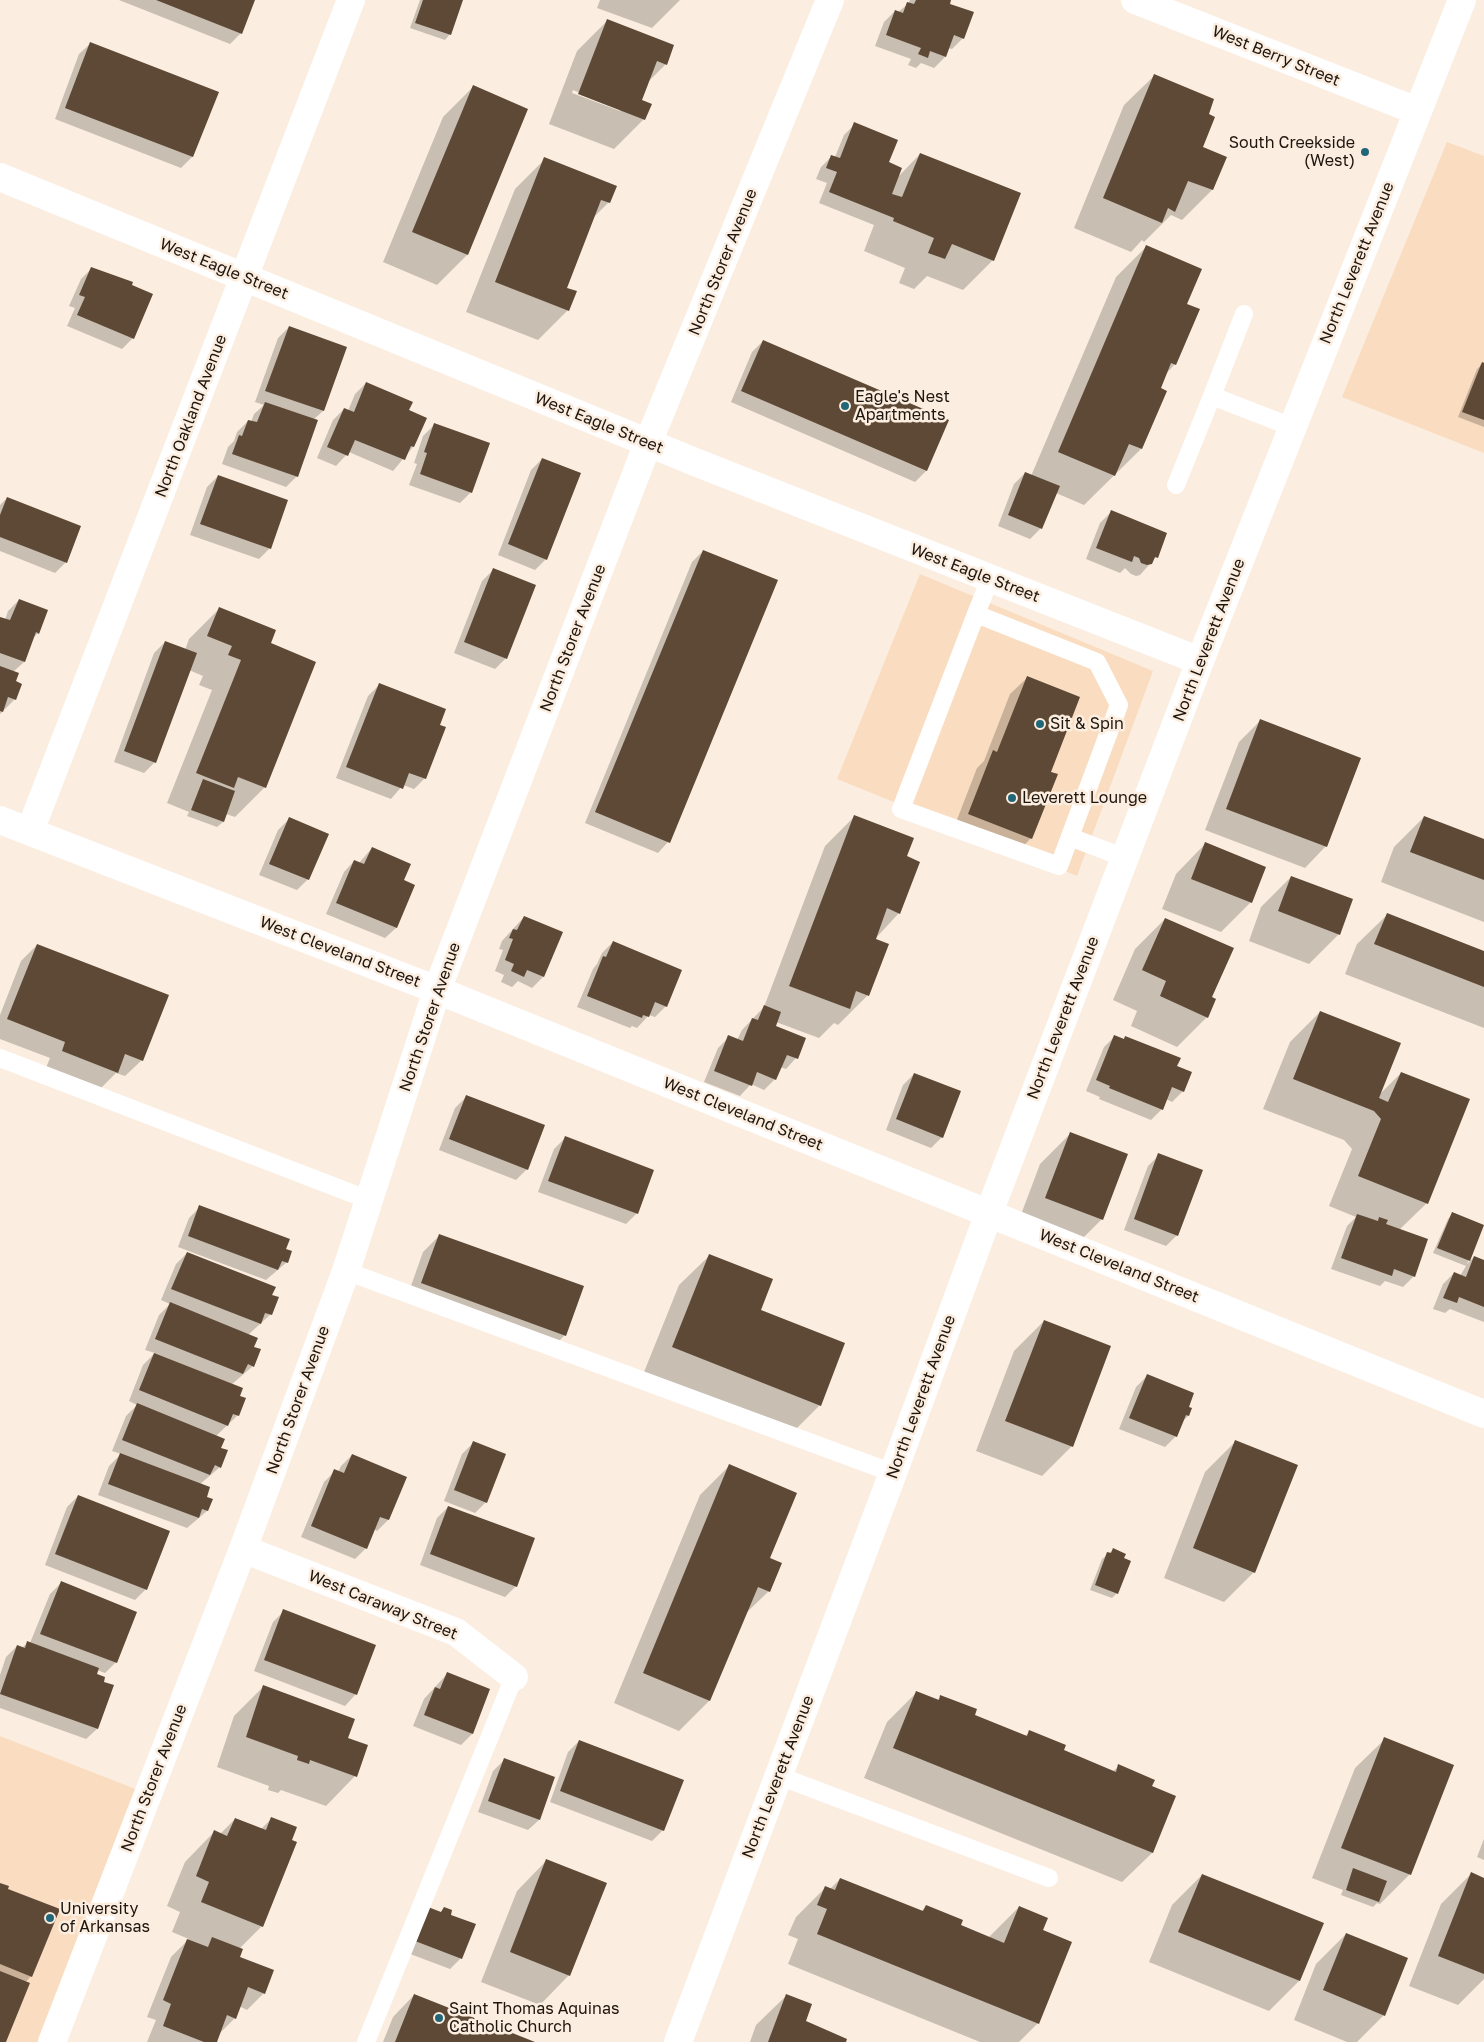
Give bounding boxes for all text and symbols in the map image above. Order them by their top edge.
street label: West Berry Street [1209,22,1343,90]
place label: South Creekside (West) [1229,133,1355,171]
marker: South Creekside (West) [1359,146,1371,158]
street label: North Leverett Avenue [1316,179,1398,347]
street label: North Storer Avenue [685,186,761,338]
street label: West Eagle Street [157,234,291,304]
street label: North Oakland Avenue [151,332,231,500]
place label: Eagle's Nest Apartments [855,387,950,425]
street label: West Eagle Street [532,388,666,458]
marker: Eagle's Nest Apartments [839,400,851,412]
street label: West Eagle Street [908,539,1042,607]
street label: North Leverett Avenue [1169,556,1249,724]
street label: North Storer Avenue [536,561,610,715]
place label: Sit & Spin [1050,714,1124,734]
marker: Sit & Spin [1034,718,1046,730]
place label: Leverett Lounge [1022,788,1147,808]
marker: Leverett Lounge [1006,792,1018,804]
street label: West Cleveland Street [257,912,423,992]
street label: North Leverett Avenue [1023,934,1103,1102]
street label: North Storer Avenue [395,940,465,1094]
street label: West Cleveland Street [660,1073,826,1155]
street label: West Cleveland Street [1036,1225,1202,1307]
street label: North Leverett Avenue [882,1312,960,1482]
street label: North Storer Avenue [262,1323,334,1477]
street label: West Caraway Street [305,1566,461,1644]
street label: North Leverett Avenue [738,1693,818,1861]
street label: North Storer Avenue [117,1701,191,1855]
place label: University of Arkansas [60,1899,150,1937]
marker: University of Arkansas [44,1912,56,1924]
place label: Saint Thomas Aquinas Catholic Church [449,1999,619,2037]
marker: Saint Thomas Aquinas Catholic Church [433,2012,445,2024]

